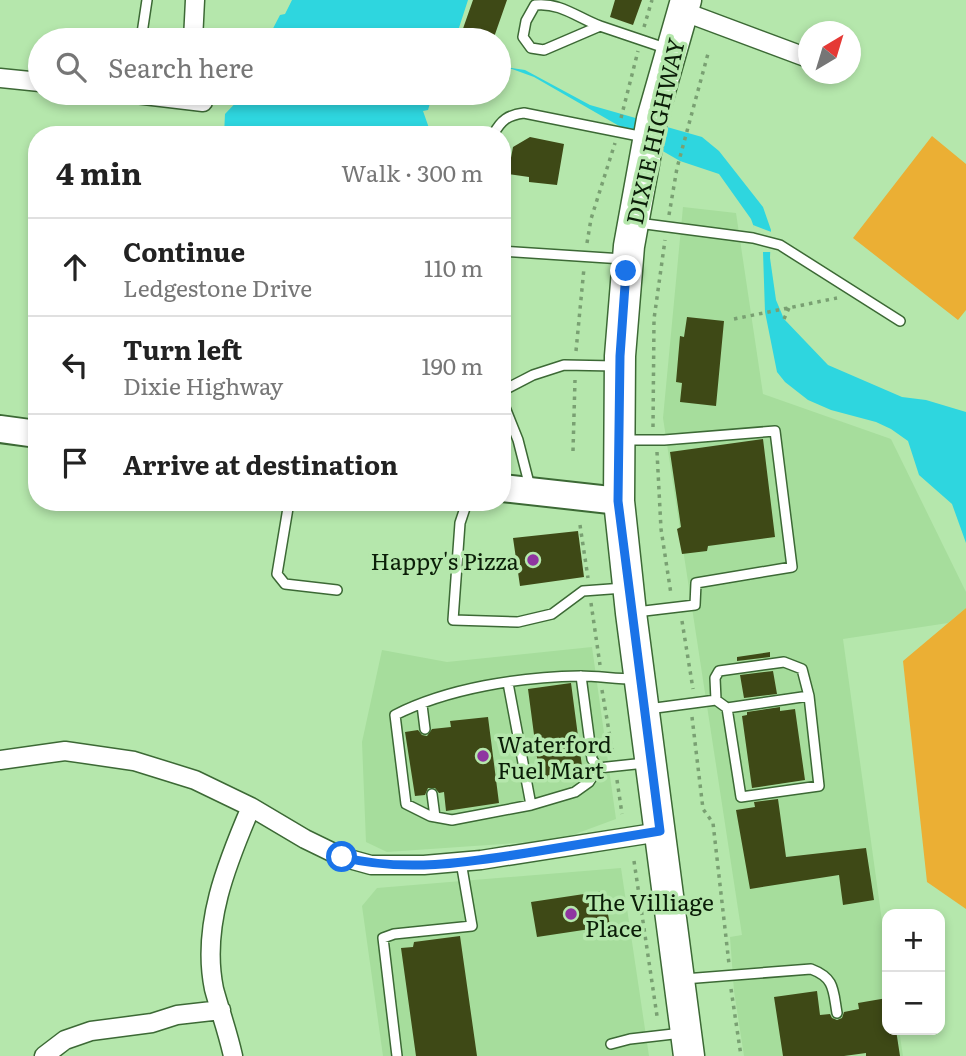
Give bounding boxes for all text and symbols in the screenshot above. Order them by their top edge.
north arrow [798,21,861,84]
search box [28,28,511,105]
street label: DIXIE HIGHWAY [616,34,692,228]
text: Search here [108,47,254,86]
icon: search [52,48,90,86]
text: 4 min [56,150,142,194]
text: Walk · 300 m [341,155,483,189]
text: Continue [123,231,245,270]
icon: ahead [56,248,94,286]
text: 110 m [424,250,483,284]
route end [610,255,641,286]
text: Ledgestone Drive [123,270,312,304]
text: Turn left [123,329,242,368]
icon: left [56,346,94,384]
text: 190 m [421,348,483,382]
text: Dixie Highway [123,368,283,402]
icon: arrive [56,444,94,482]
text: Arrive at destination [123,444,398,483]
place label: Happy's Pizza [371,543,520,577]
marker: Happy's Pizza [525,552,541,568]
place label: Waterford Fuel Mart [497,726,612,786]
marker: Waterford Fuel Mart [475,748,491,764]
route start [326,841,357,872]
place label: The Villiage Place [585,884,714,944]
marker: The Villiage Place [563,906,579,922]
map controls [882,909,945,1035]
button: + [882,909,945,972]
button: − [882,972,945,1035]

